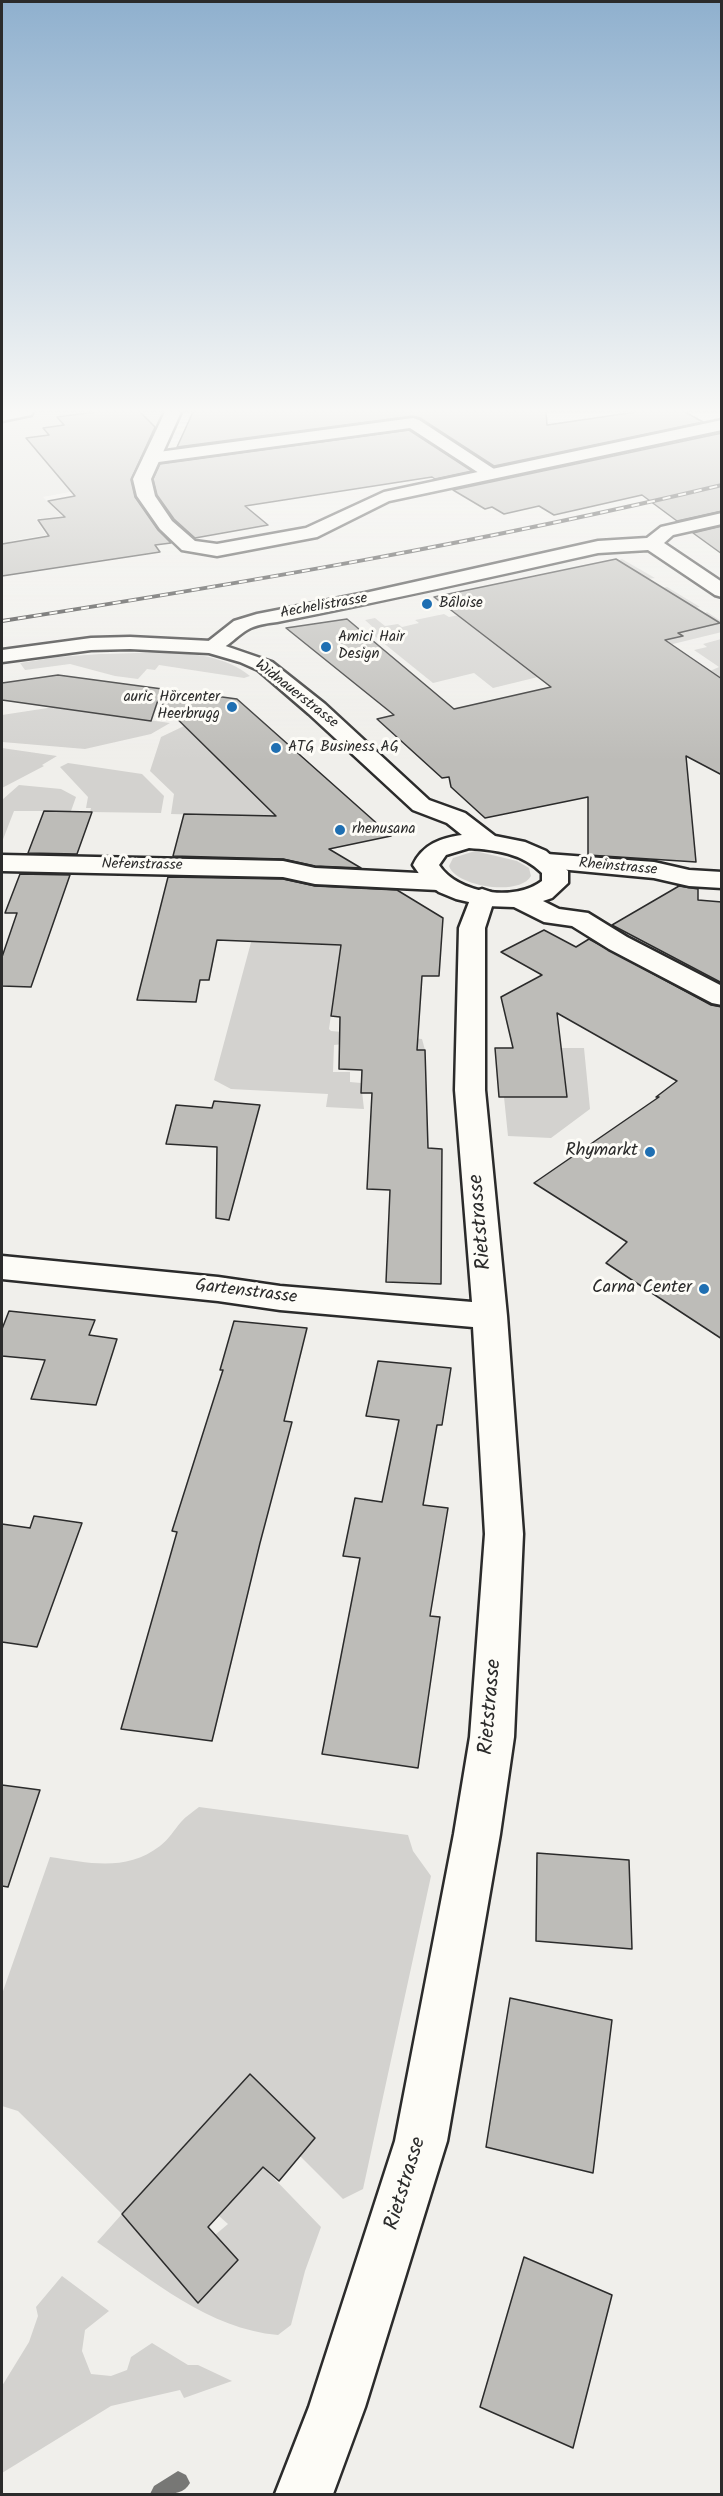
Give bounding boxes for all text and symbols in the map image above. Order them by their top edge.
street label: Aechelistrasse [279,590,369,624]
place label: Bâloise [439,595,483,613]
marker: Bâloise [420,597,434,611]
place label: Amici Hair Design [338,629,405,664]
marker: Amici Hair Design [319,640,333,654]
street label: Widnauerstrasse [251,657,341,733]
place label: auric Hörcenter Heerbrugg [124,689,220,724]
marker: auric Hörcenter Heerbrugg [225,700,239,714]
place label: ATG Business AG [288,739,399,757]
marker: ATG Business AG [269,741,283,755]
place label: rhenusana [352,821,415,839]
marker: rhenusana [333,823,347,837]
street label: Nefenstrasse [101,856,183,876]
street label: Rheinstrasse [578,856,658,880]
place label: Rhymarkt [565,1141,638,1163]
marker: Rhymarkt [643,1145,657,1159]
street label: Rietstrasse [465,1173,499,1271]
street label: Gartenstrasse [194,1276,298,1310]
place label: Carna Center [592,1278,692,1300]
marker: Carna Center [697,1282,711,1296]
street label: Rietstrasse [475,1658,509,1756]
street label: Rietstrasse [381,2134,433,2234]

